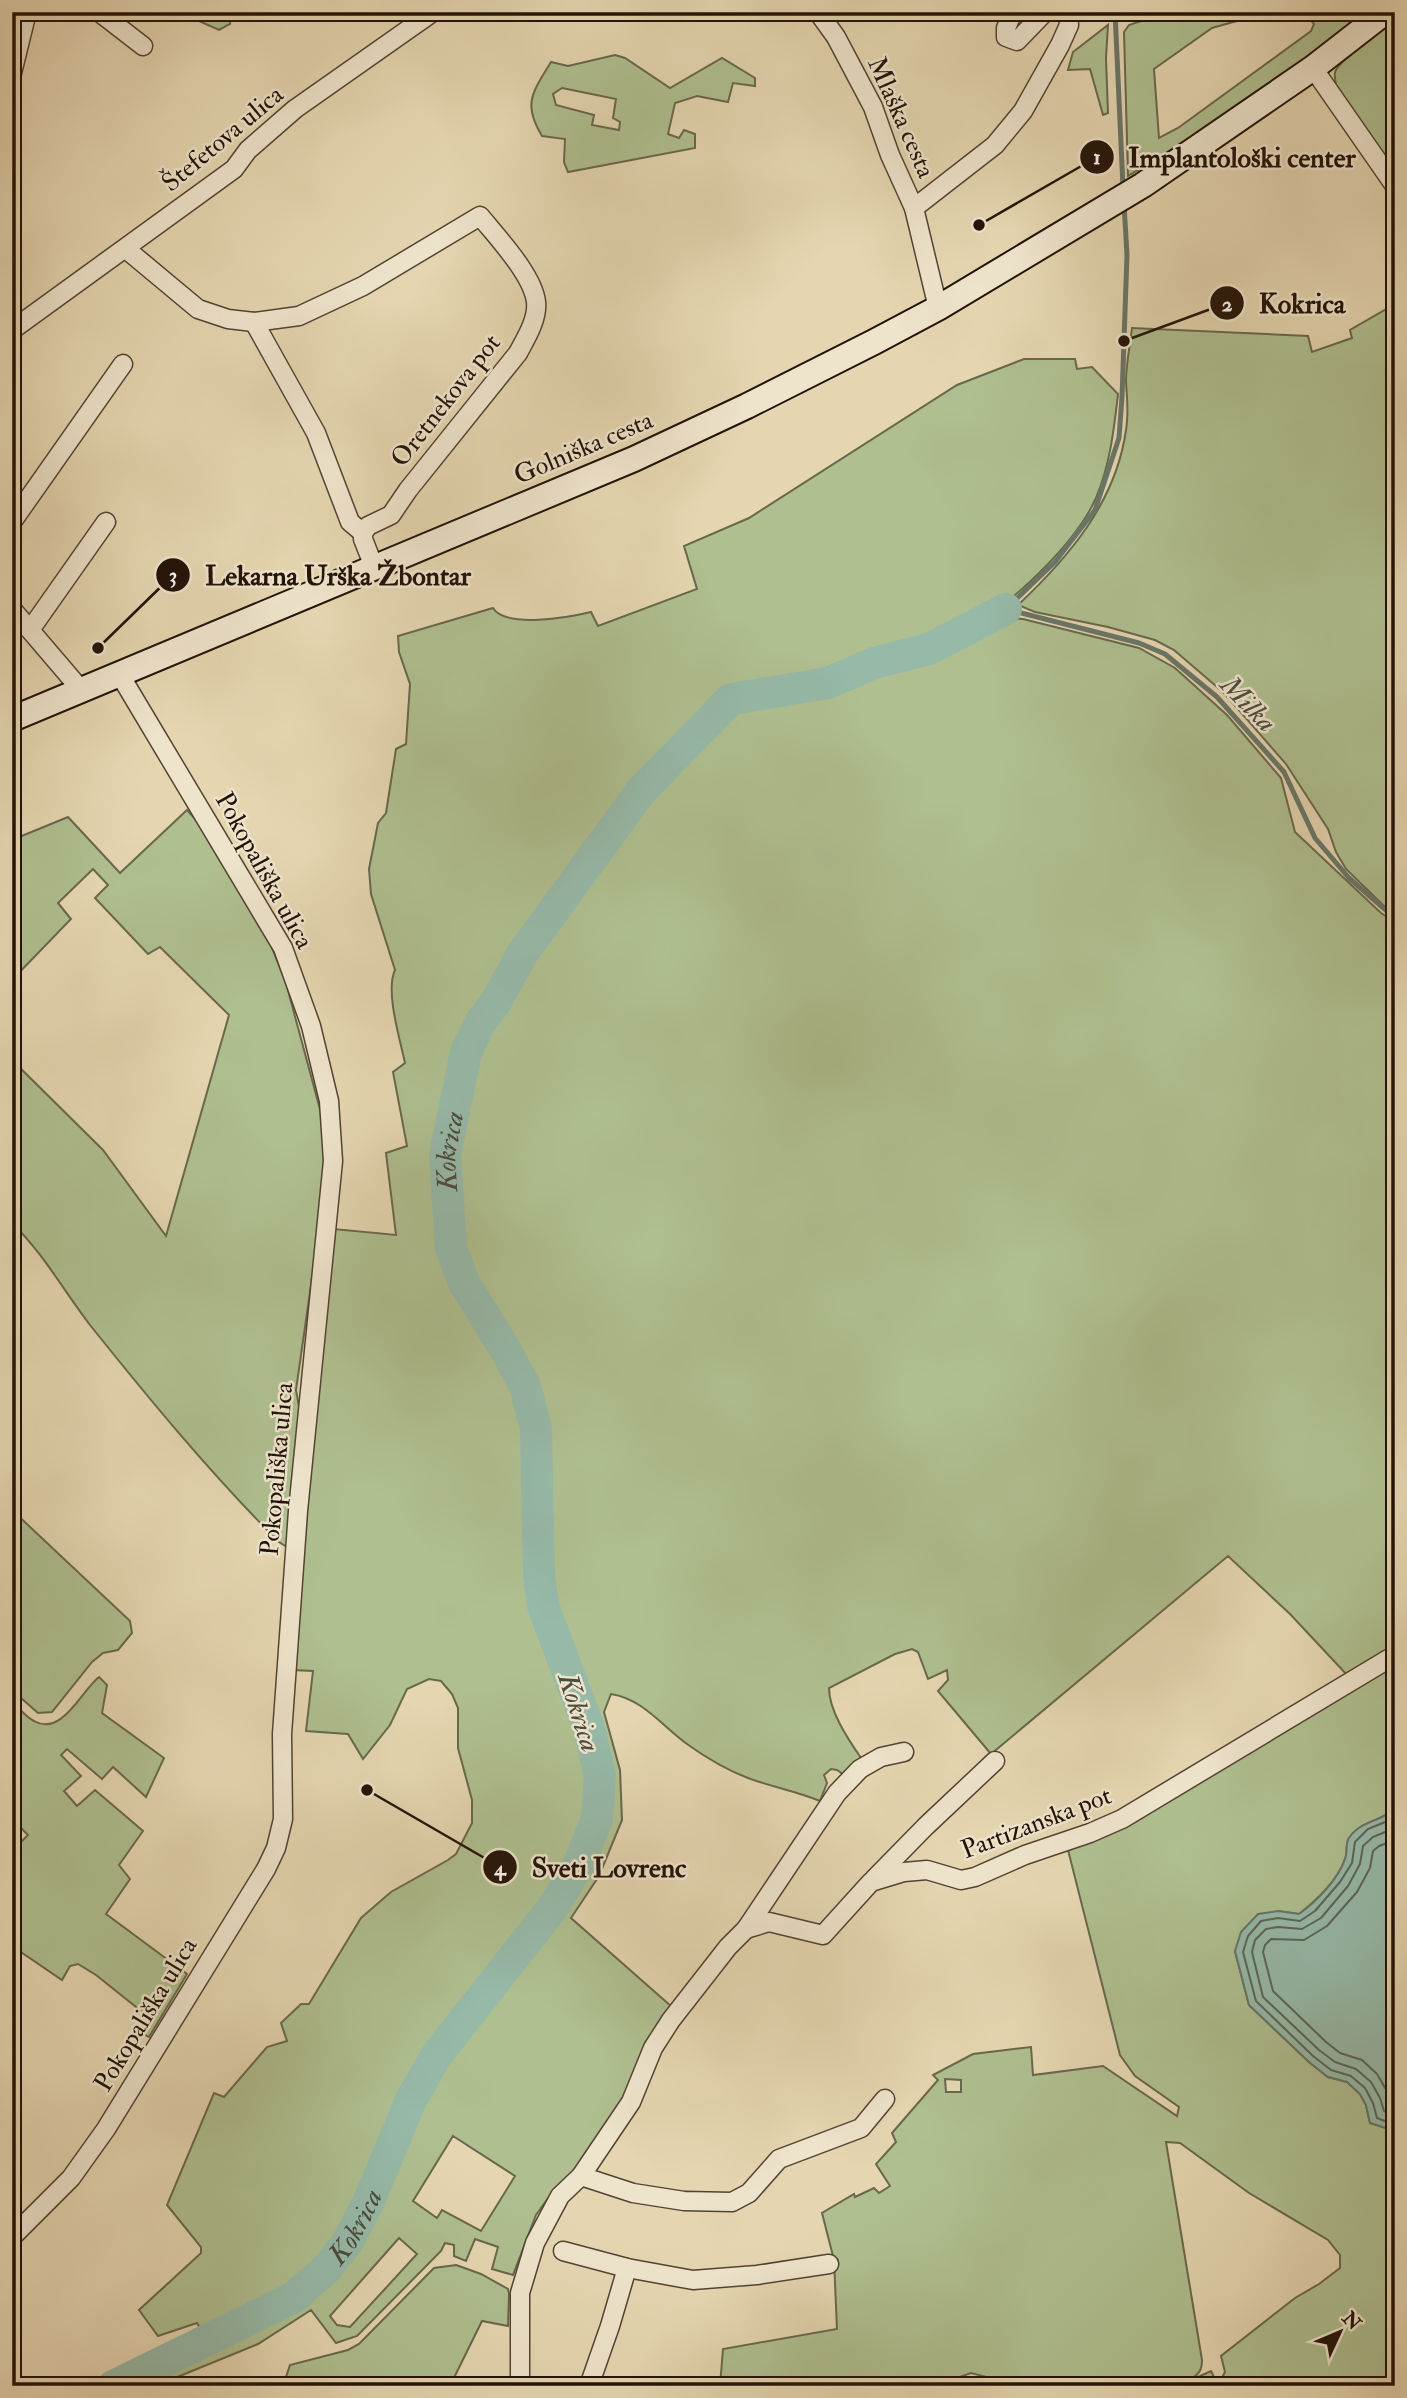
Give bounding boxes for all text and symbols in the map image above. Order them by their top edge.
street label: Mlaška cesta [860,52,942,183]
street label: Štefetova ulica [154,77,290,199]
callout: Implantološki center [1079,133,1370,182]
text: Implantološki center [1128,141,1356,176]
text: 1 [1093,144,1101,171]
callout: Kokrica [1210,279,1359,328]
text: Kokrica [1259,287,1347,322]
text: 2 [1222,291,1233,318]
street label: Oretnekova pot [384,328,508,474]
street label: Golniška cesta [509,404,658,492]
callout: Lekarna Urška Žbontar [156,550,484,599]
text: Lekarna Urška Žbontar [205,558,471,594]
text: 3 [169,562,177,589]
water label: Milka [1211,667,1283,740]
street label: Pokopališka ulica [207,787,320,955]
water label: Kokrica [429,1108,473,1194]
street label: Pokopališka ulica [253,1381,302,1557]
water label: Kokrica [549,1667,608,1756]
street label: Partizanska pot [957,1780,1116,1867]
callout: Sveti Lovrenc [483,1843,701,1892]
text: Sveti Lovrenc [532,1851,687,1886]
text: 4 [493,1855,507,1882]
street label: Pokopališka ulica [87,1931,205,2098]
water label: Kokrica [319,2184,391,2274]
north arrow [1306,2296,1376,2366]
text: N [1336,2306,1367,2336]

